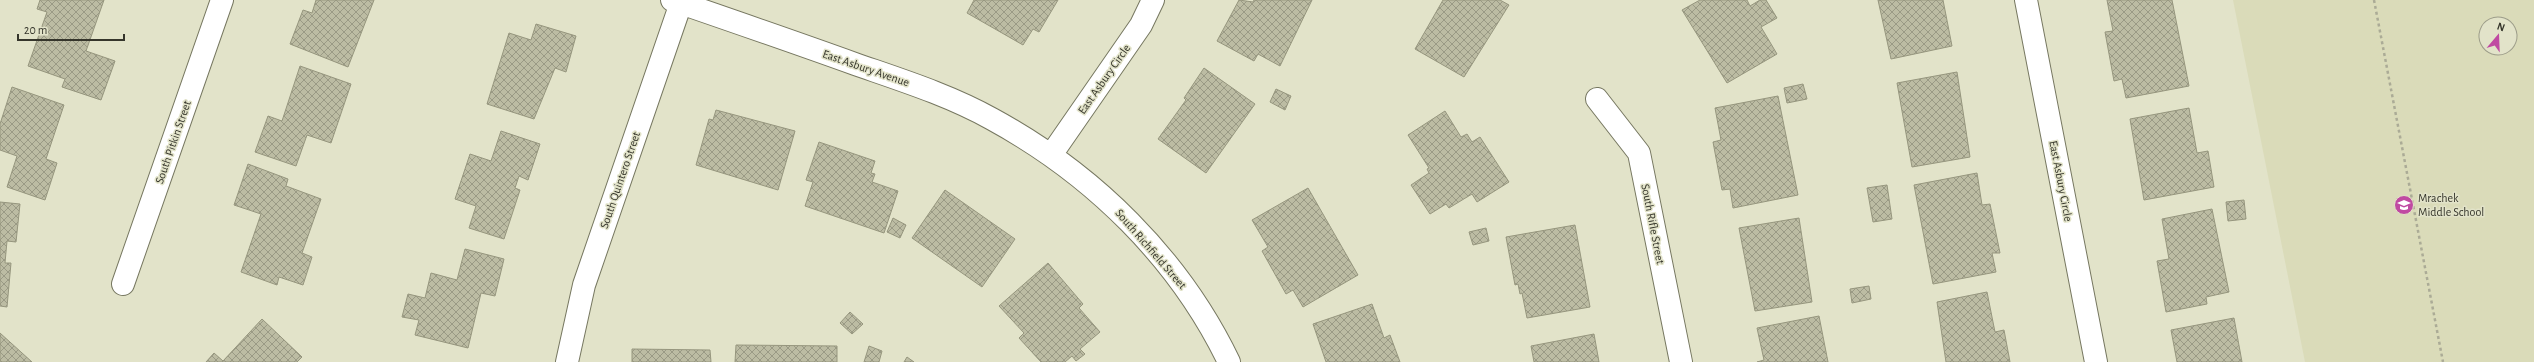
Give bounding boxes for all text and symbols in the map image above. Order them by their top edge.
scale bar [18,16,124,42]
north arrow [2478,16,2518,56]
text: N [2496,21,2507,33]
text: 20 m [24,24,47,36]
street label: East Asbury Circle [1076,42,1133,117]
street label: East Asbury Avenue [821,48,911,89]
street label: South Pitkin Street [153,99,193,185]
street label: South Quintero Street [598,130,643,230]
street label: East Asbury Circle [2046,140,2075,223]
street label: South Rifle Street [1639,183,1667,265]
place label: Mrachek Middle School [2418,192,2484,218]
school or university icon: Mrachek Middle School [2393,194,2415,216]
street label: South Richfield Street [1113,207,1189,291]

